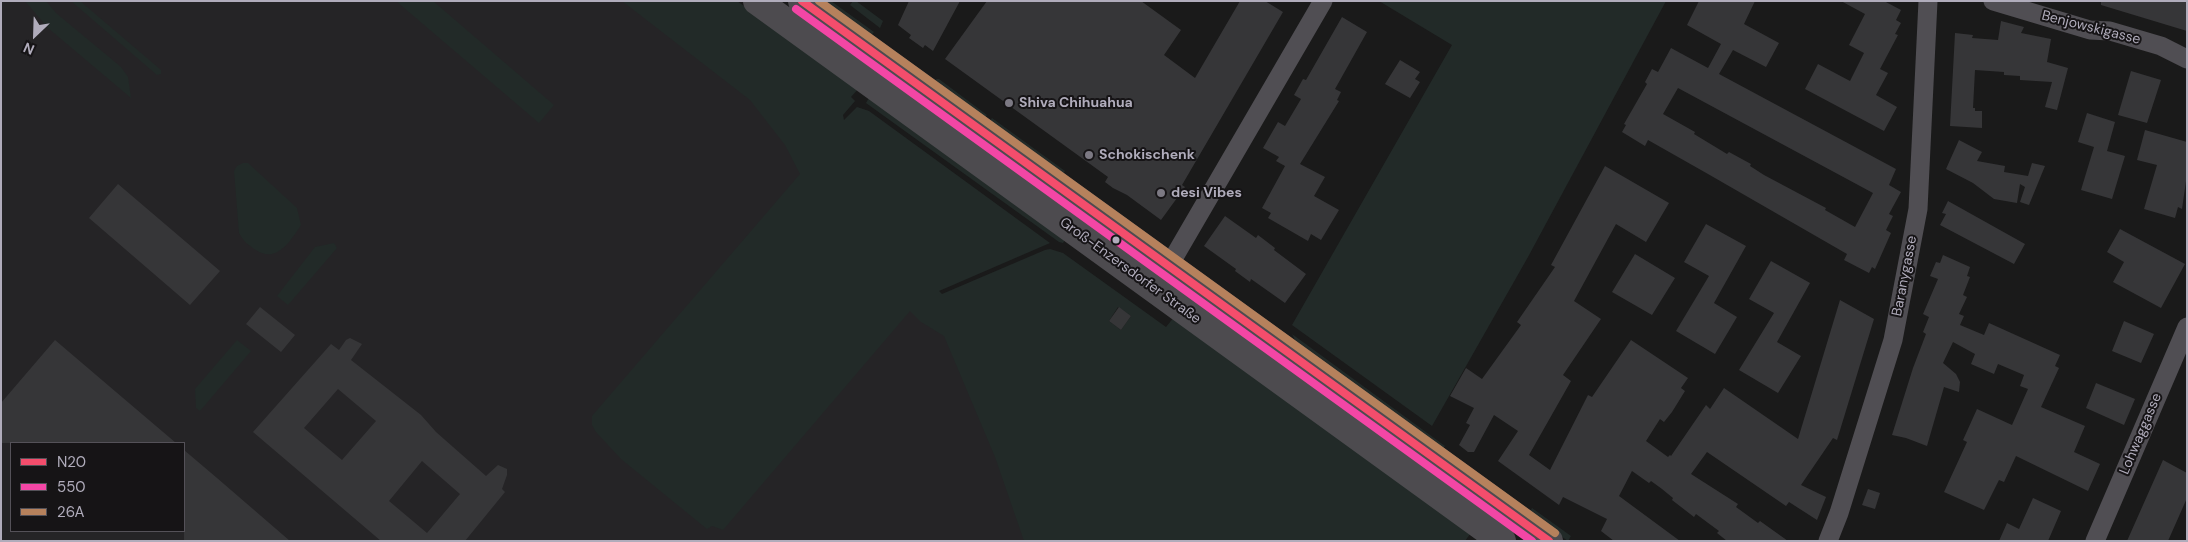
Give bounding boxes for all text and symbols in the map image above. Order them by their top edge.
street label: Benjowskigasse [2040,8,2142,48]
north arrow [10,10,60,60]
text: N [21,38,37,59]
place label: Shiva Chihuahua [1019,95,1133,111]
marker: Shiva Chihuahua [1003,97,1015,109]
place label: Schokischenk [1099,147,1195,163]
marker: Schokischenk [1083,149,1095,161]
place label: desi Vibes [1171,185,1242,201]
marker: desi Vibes [1155,187,1167,199]
street label: Groß-Enzersdorfer Straße [1056,214,1204,328]
street label: Baranygasse [1889,234,1921,318]
unlabelled marker [1111,235,1121,245]
street label: Lohwaggasse [2116,391,2166,477]
legend [10,442,185,532]
text: N20 [57,452,86,472]
text: 550 [57,477,86,497]
text: 26A [57,502,84,522]

